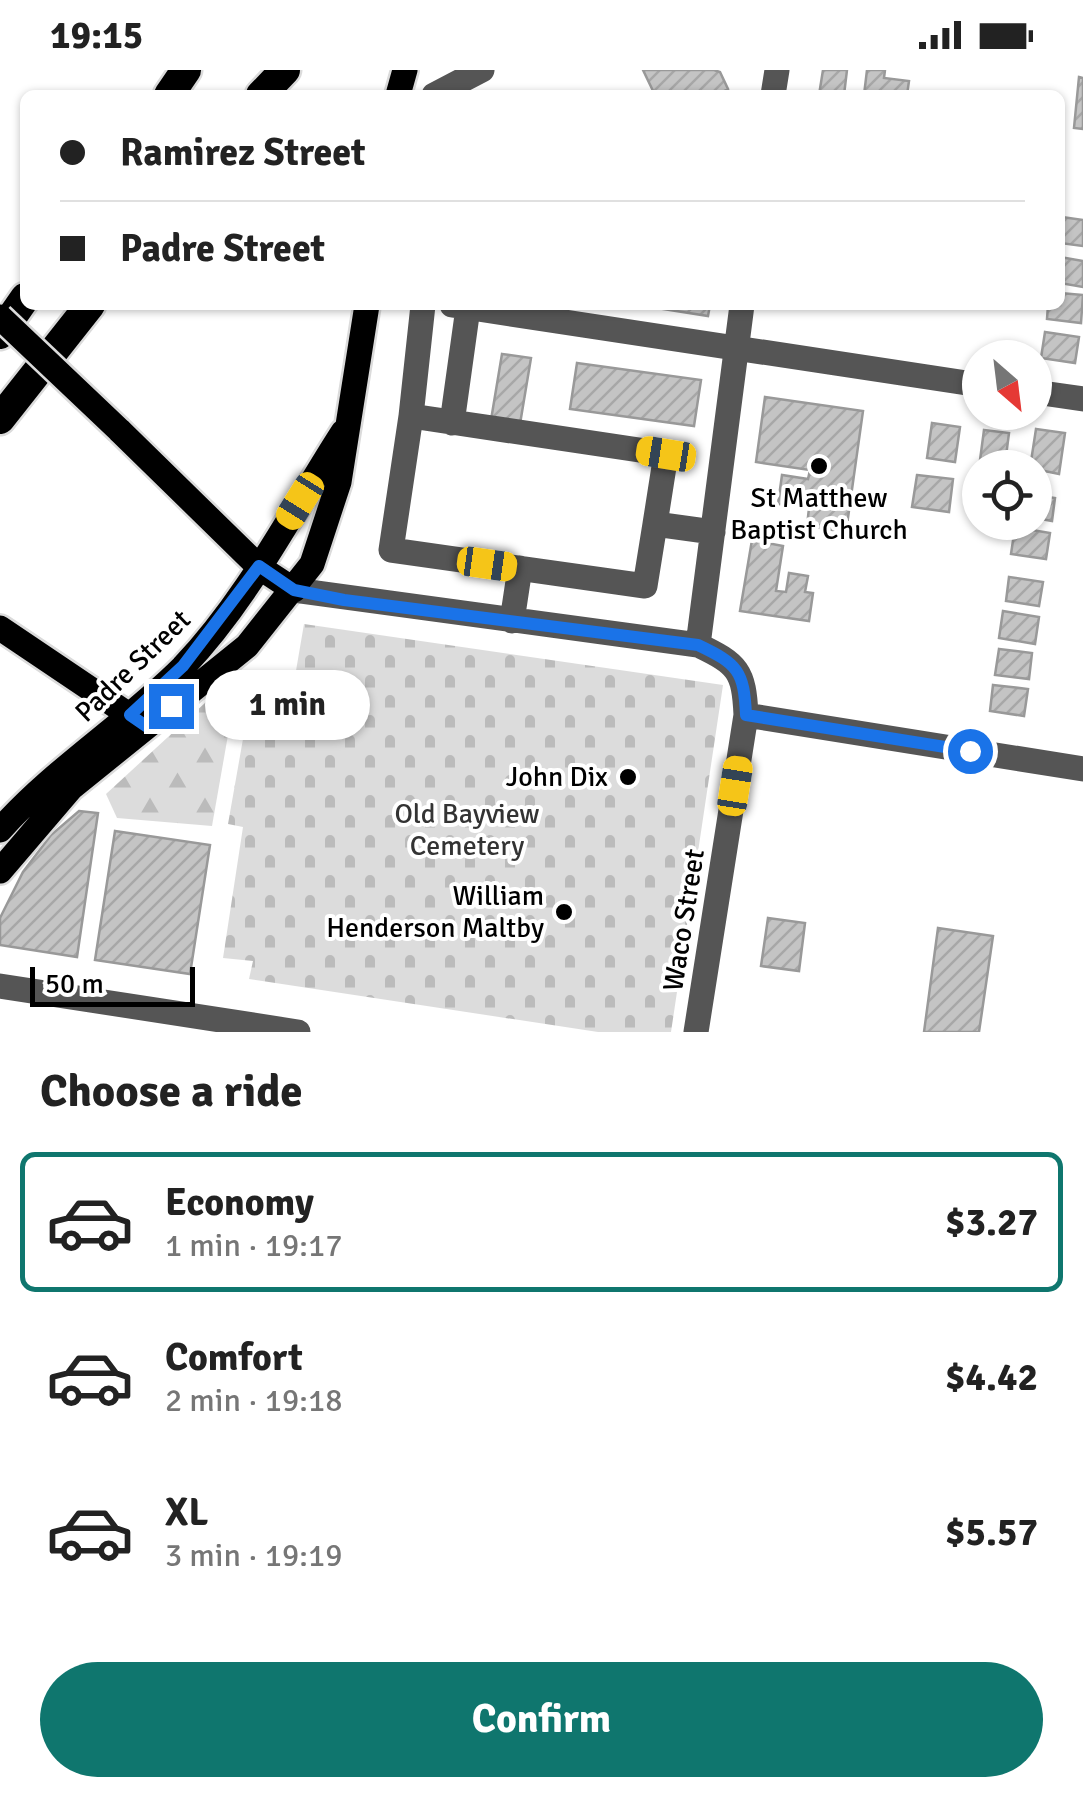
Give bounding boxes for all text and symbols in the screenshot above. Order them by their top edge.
text: 19:15 [50,12,143,59]
text: Ramirez Street [120,129,365,176]
text: Padre Street [120,225,325,272]
north arrow [962,340,1052,430]
map controls [962,340,1052,540]
car [634,434,698,474]
button: locate [962,450,1052,540]
marker: St Matthew Baptist Church [808,455,830,477]
car [271,468,329,534]
place label: St Matthew Baptist Church [730,481,908,547]
car [455,545,519,583]
street label: Padre Street [68,603,198,729]
callout: 1 min [206,671,371,741]
route end [149,684,194,729]
text: 1 min [249,685,326,724]
route start [948,729,993,774]
car [715,754,755,818]
place label: John Dix [506,760,608,794]
marker: John Dix [617,766,639,788]
park label: Old Bayview Cemetery [394,797,540,863]
street label: Waco Street [656,846,712,994]
place label: William Henderson Maltby [326,879,544,945]
marker: William Henderson Maltby [553,901,575,923]
scale bar [30,962,195,1006]
text: 50 m [45,967,104,1001]
text: Choose a ride [40,1064,303,1119]
icon: car [45,1177,135,1267]
text: Economy [165,1179,314,1226]
text: $3.27 [945,1199,1038,1246]
text: 1 min · 19:17 [165,1226,343,1265]
icon: car [45,1332,135,1422]
text: Comfort [165,1334,303,1381]
text: $4.42 [945,1354,1038,1401]
text: 2 min · 19:18 [165,1381,343,1420]
icon: car [45,1487,135,1577]
text: XL [165,1489,208,1536]
text: $5.57 [945,1509,1038,1556]
text: 3 min · 19:19 [165,1536,343,1575]
button: Confirm [40,1662,1043,1777]

